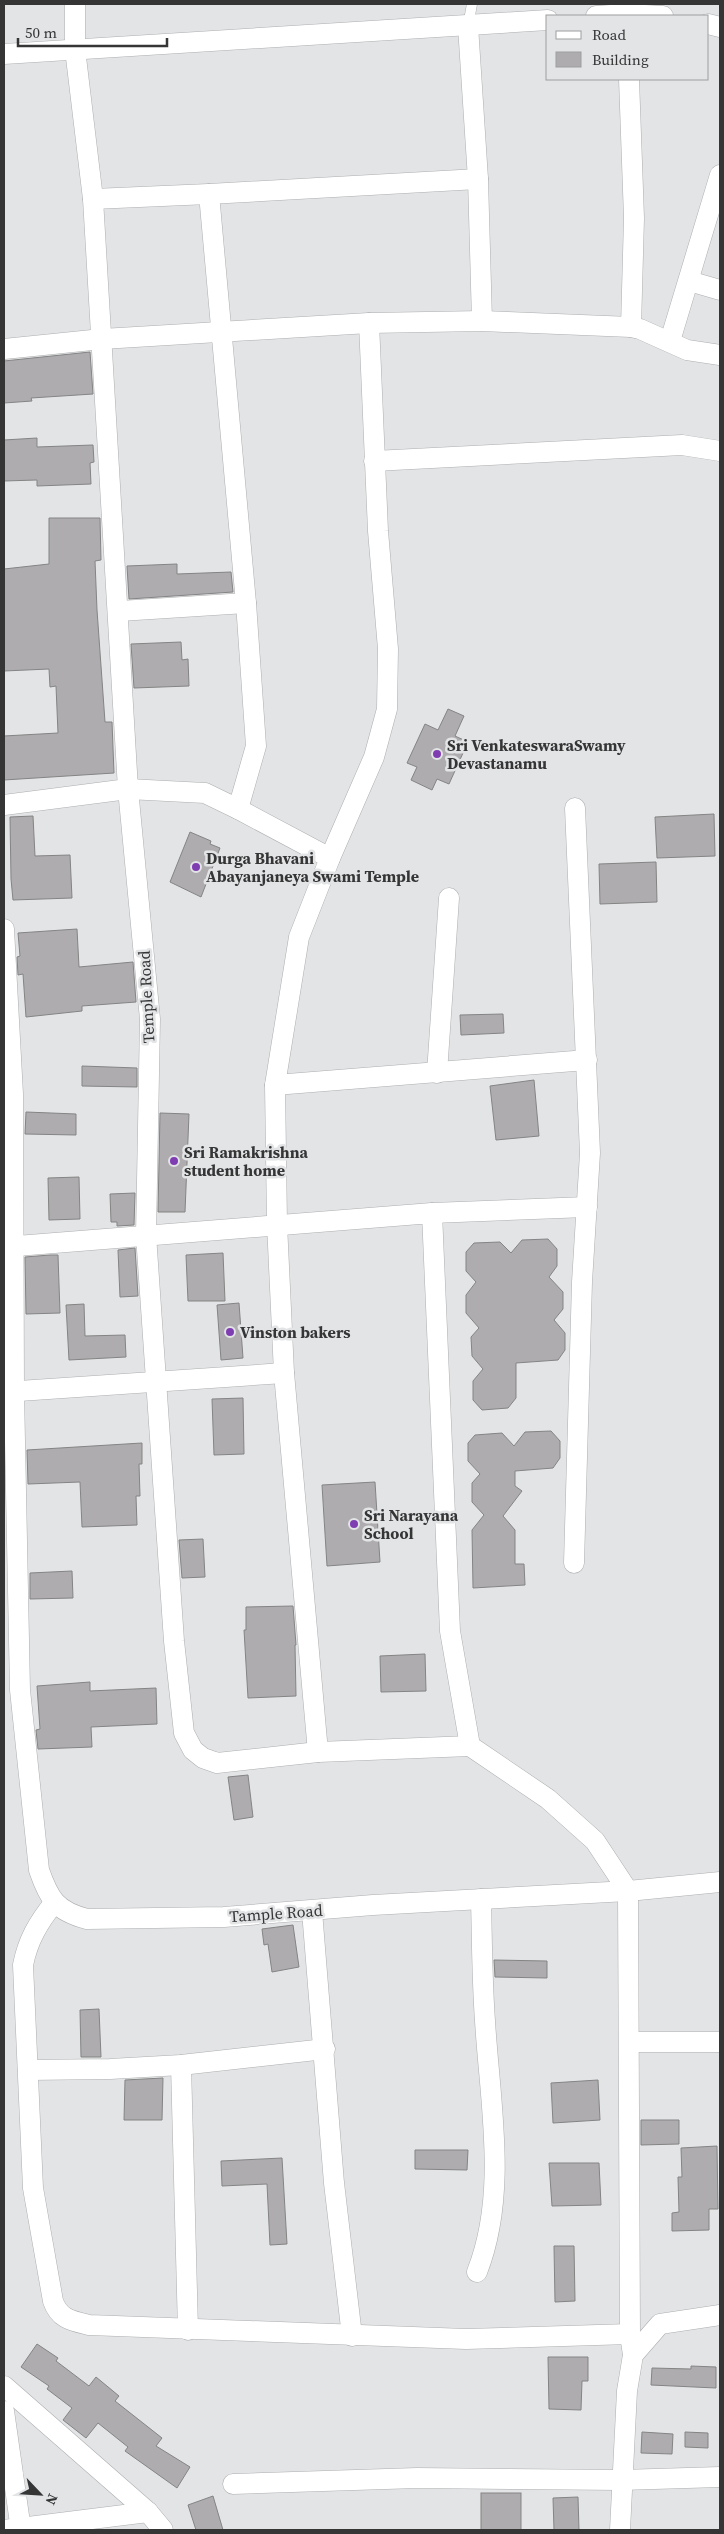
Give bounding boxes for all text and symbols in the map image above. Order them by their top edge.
scale bar [18,15,166,47]
legend [546,15,709,80]
text: 50 m [25,22,57,43]
text: Road [592,24,626,45]
text: Building [592,49,649,70]
place label: Sri VenkateswaraSwamy Devastanamu [447,734,626,774]
marker: Sri VenkateswaraSwamy Devastanamu [431,748,443,760]
place label: Durga Bhavani Abayanjaneya Swami Temple [206,847,419,887]
marker: Durga Bhavani Abayanjaneya Swami Temple [190,861,202,873]
street label: Temple Road [133,950,159,1044]
place label: Sri Ramakrishna student home [184,1141,308,1181]
marker: Sri Ramakrishna student home [168,1155,180,1167]
place label: Vinston bakers [240,1321,350,1343]
marker: Vinston bakers [224,1326,236,1338]
place label: Sri Narayana School [364,1504,459,1544]
marker: Sri Narayana School [348,1518,360,1530]
street label: Tample Road [229,1899,323,1927]
north arrow [15,2469,65,2519]
text: N [41,2491,63,2508]

